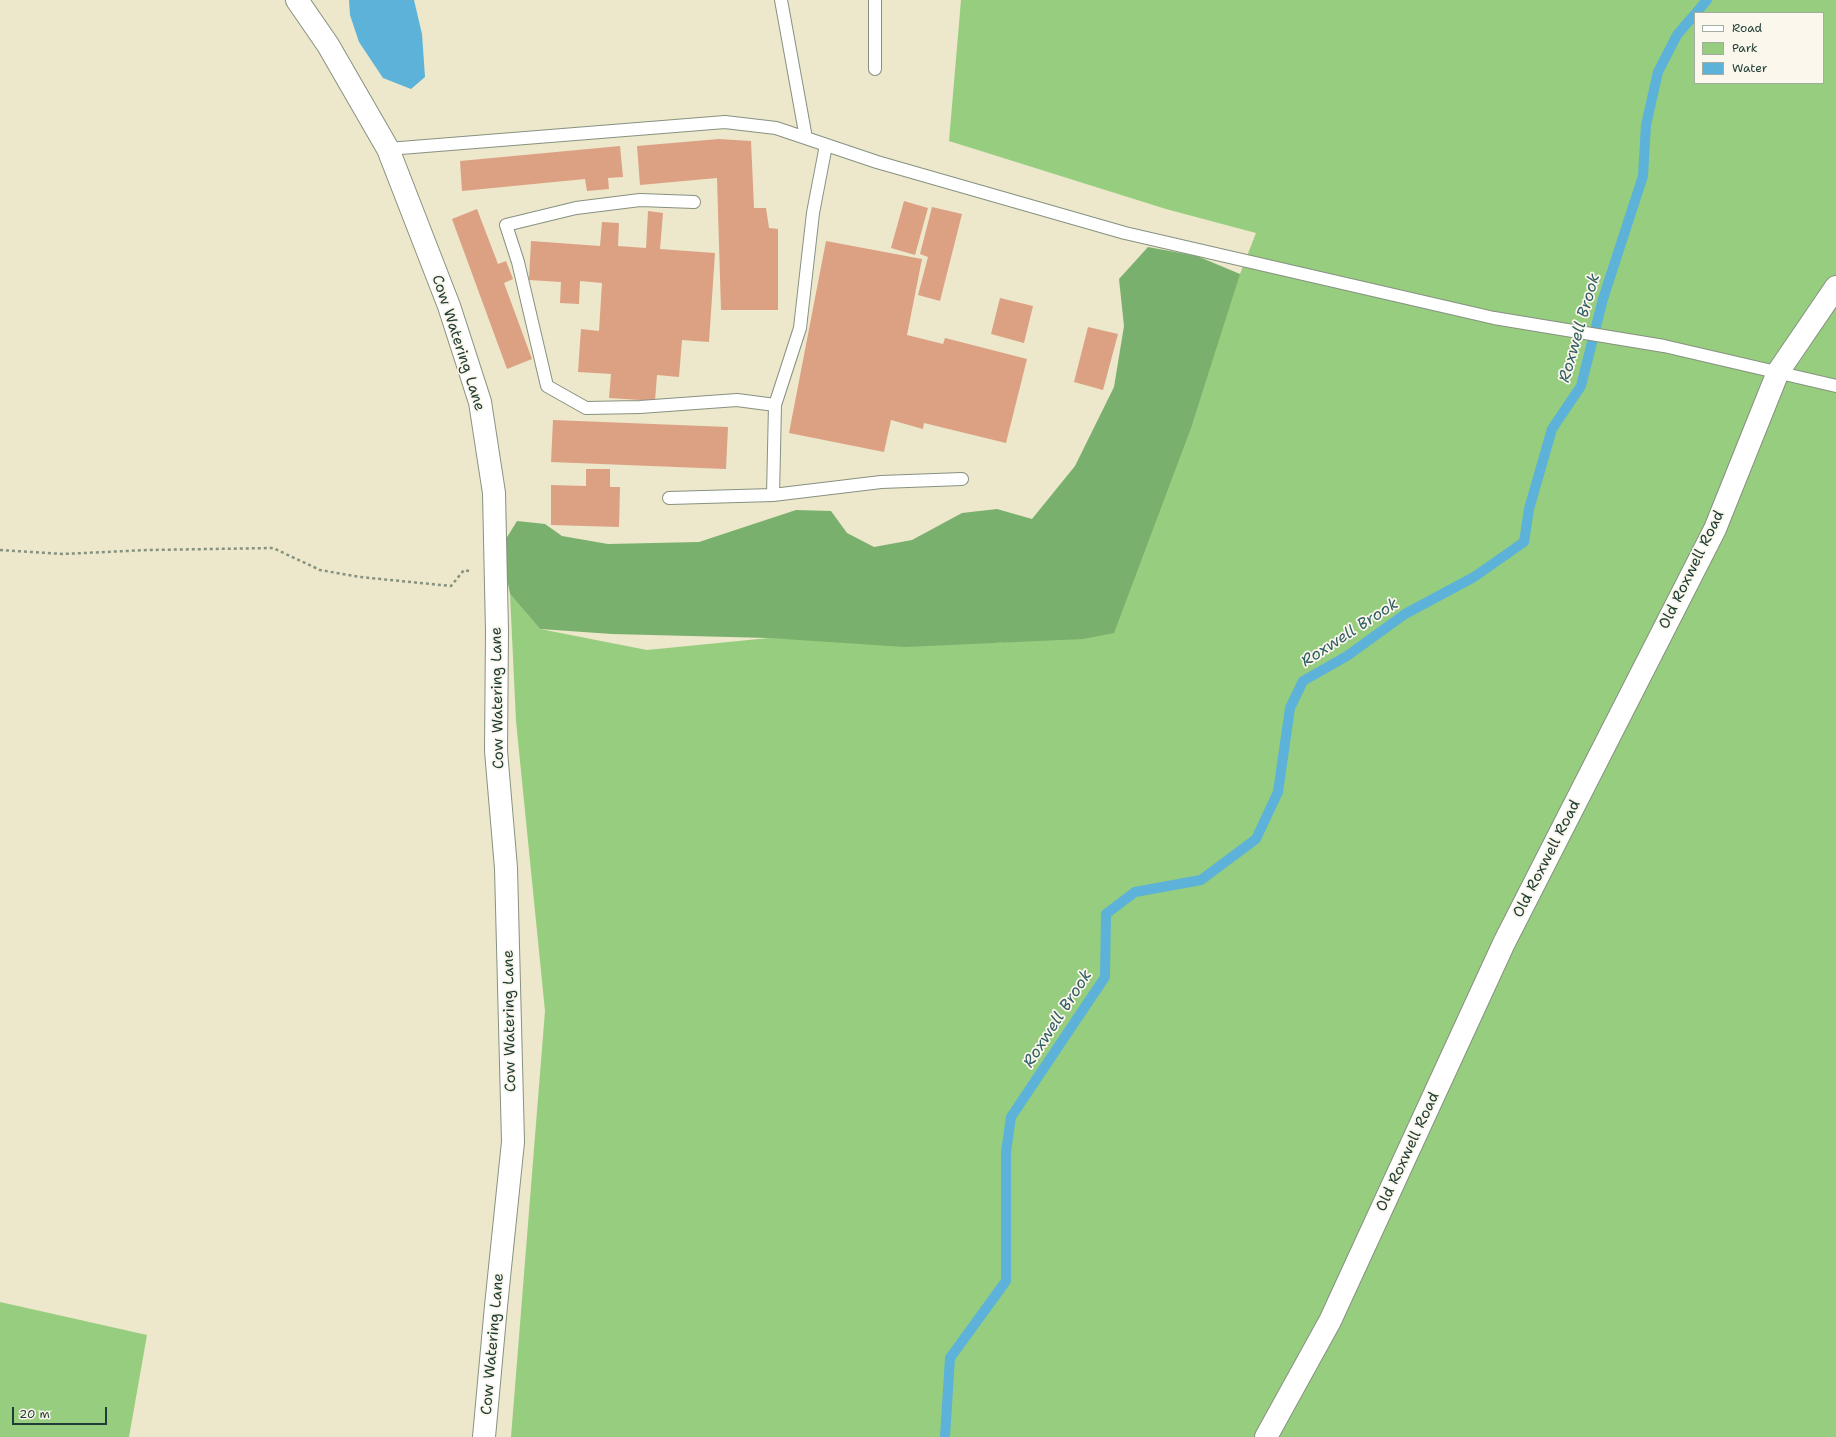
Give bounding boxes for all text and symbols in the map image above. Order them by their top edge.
legend [1694,12,1824,84]
text: Road [1732,20,1762,36]
text: Park [1732,40,1758,56]
text: Water [1732,60,1767,76]
water label: Roxwell Brook [1555,271,1605,385]
street label: Cow Watering Lane [427,273,489,413]
street label: Old Roxwell Road [1655,508,1729,632]
water label: Roxwell Brook [1298,594,1402,672]
street label: Cow Watering Lane [488,627,508,769]
street label: Old Roxwell Road [1510,797,1584,921]
street label: Cow Watering Lane [500,950,520,1092]
water label: Roxwell Brook [1019,967,1097,1071]
street label: Old Roxwell Road [1372,1089,1444,1215]
street label: Cow Watering Lane [478,1272,508,1416]
scale bar [14,1399,109,1425]
text: 20 m [19,1406,50,1422]

